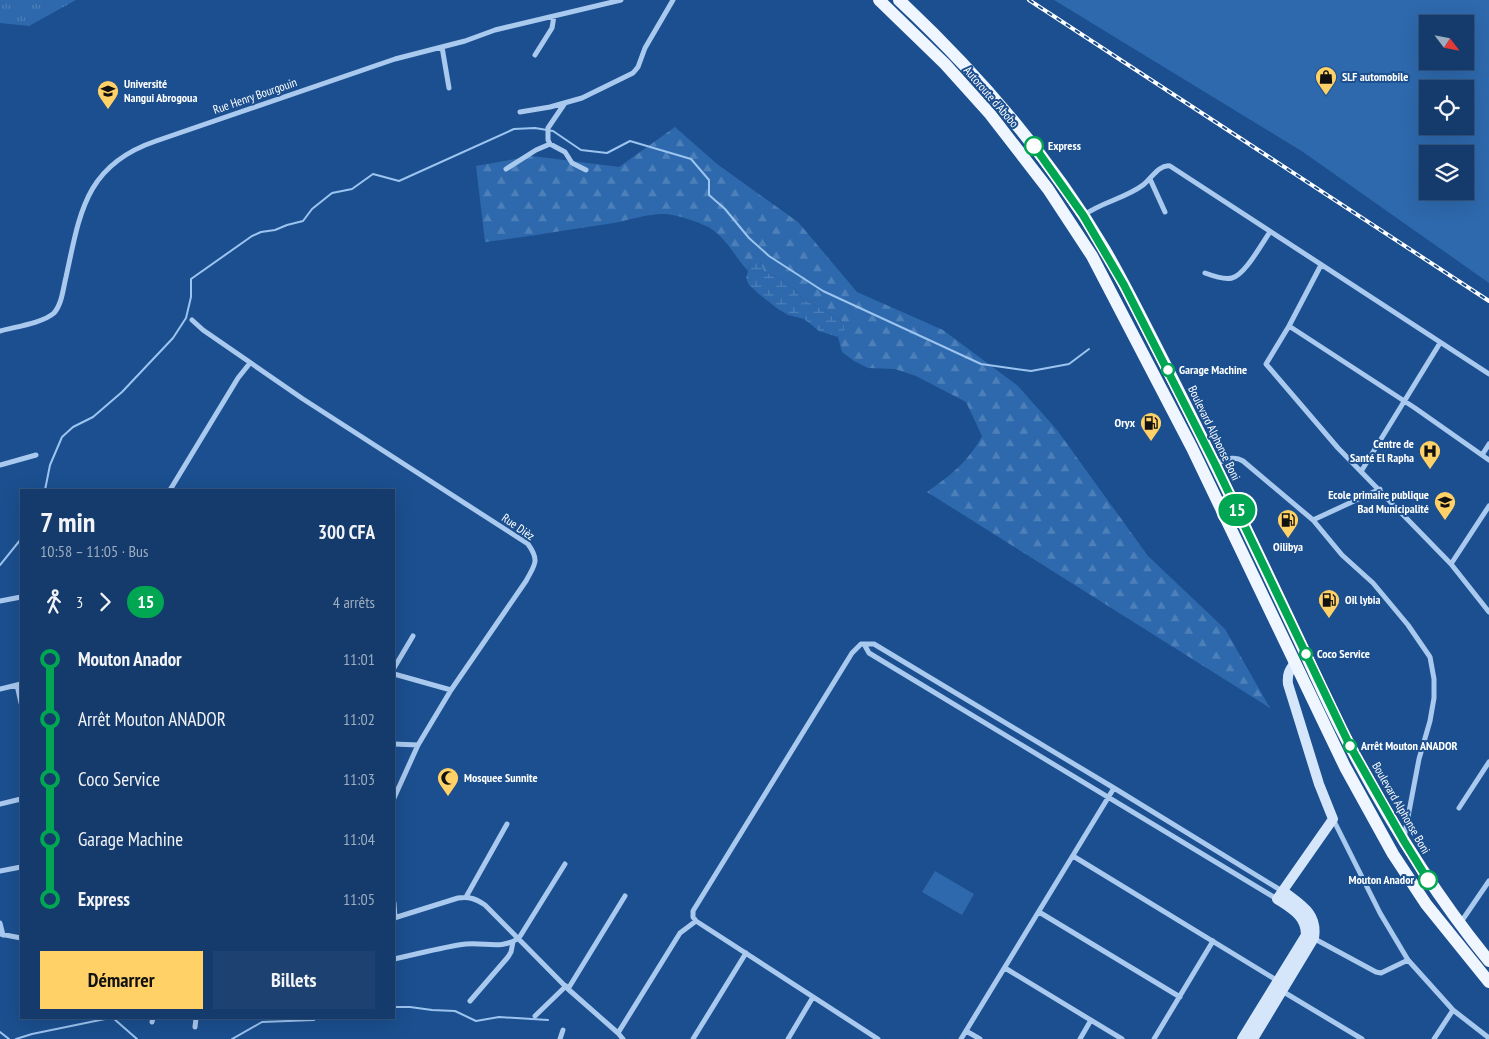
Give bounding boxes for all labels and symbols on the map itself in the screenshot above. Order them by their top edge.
north arrow [1419,15,1474,70]
street label: Autoroute d'Abobo [961,63,1022,130]
shop icon: SLF automobile [1314,65,1338,96]
place label: SLF automobile [1342,69,1408,84]
street label: Rue Henry Bourgouin [211,74,299,117]
place label: Université Nangui Abrogoua [124,76,197,105]
school or university icon: Université Nangui Abrogoua [96,79,120,110]
marker: Express [1024,136,1044,156]
place label: Express [1048,138,1081,153]
place label: Garage Machine [1179,362,1247,377]
marker: Garage Machine [1161,363,1175,377]
street label: Boulevard Alphonse Boni [1185,383,1244,483]
fuel station icon: Oryx [1139,411,1163,442]
place label: Oryx [1115,415,1136,430]
place label: Centre de Santé El Rapha [1350,436,1414,465]
hospital icon: Centre de Santé El Rapha [1418,439,1442,470]
place label: Ecole primaire publique Bad Municipalité [1328,487,1429,516]
school or university icon: Ecole primaire publique Bad Municipalité [1433,490,1457,521]
line badge: 15 [1214,494,1260,526]
fuel station icon: Oilibya [1276,508,1300,539]
street label: Rue Dièz [499,510,538,543]
place label: Oilibya [1273,539,1303,554]
fuel station icon: Oil lybia [1317,588,1341,619]
place label: Oil lybia [1345,592,1380,607]
place label: Coco Service [1317,646,1370,661]
marker: Coco Service [1299,647,1313,661]
place label: Arrêt Mouton ANADOR [1360,738,1458,753]
marker: Arrêt Mouton ANADOR [1343,739,1357,753]
street label: Boulevard Alphonse Boni [1369,759,1434,856]
mosque icon: Mosquee Sunnite [436,766,460,797]
place label: Mosquee Sunnite [464,770,538,785]
marker: Mouton Anador [1418,870,1438,890]
place label: Mouton Anador [1349,872,1414,887]

